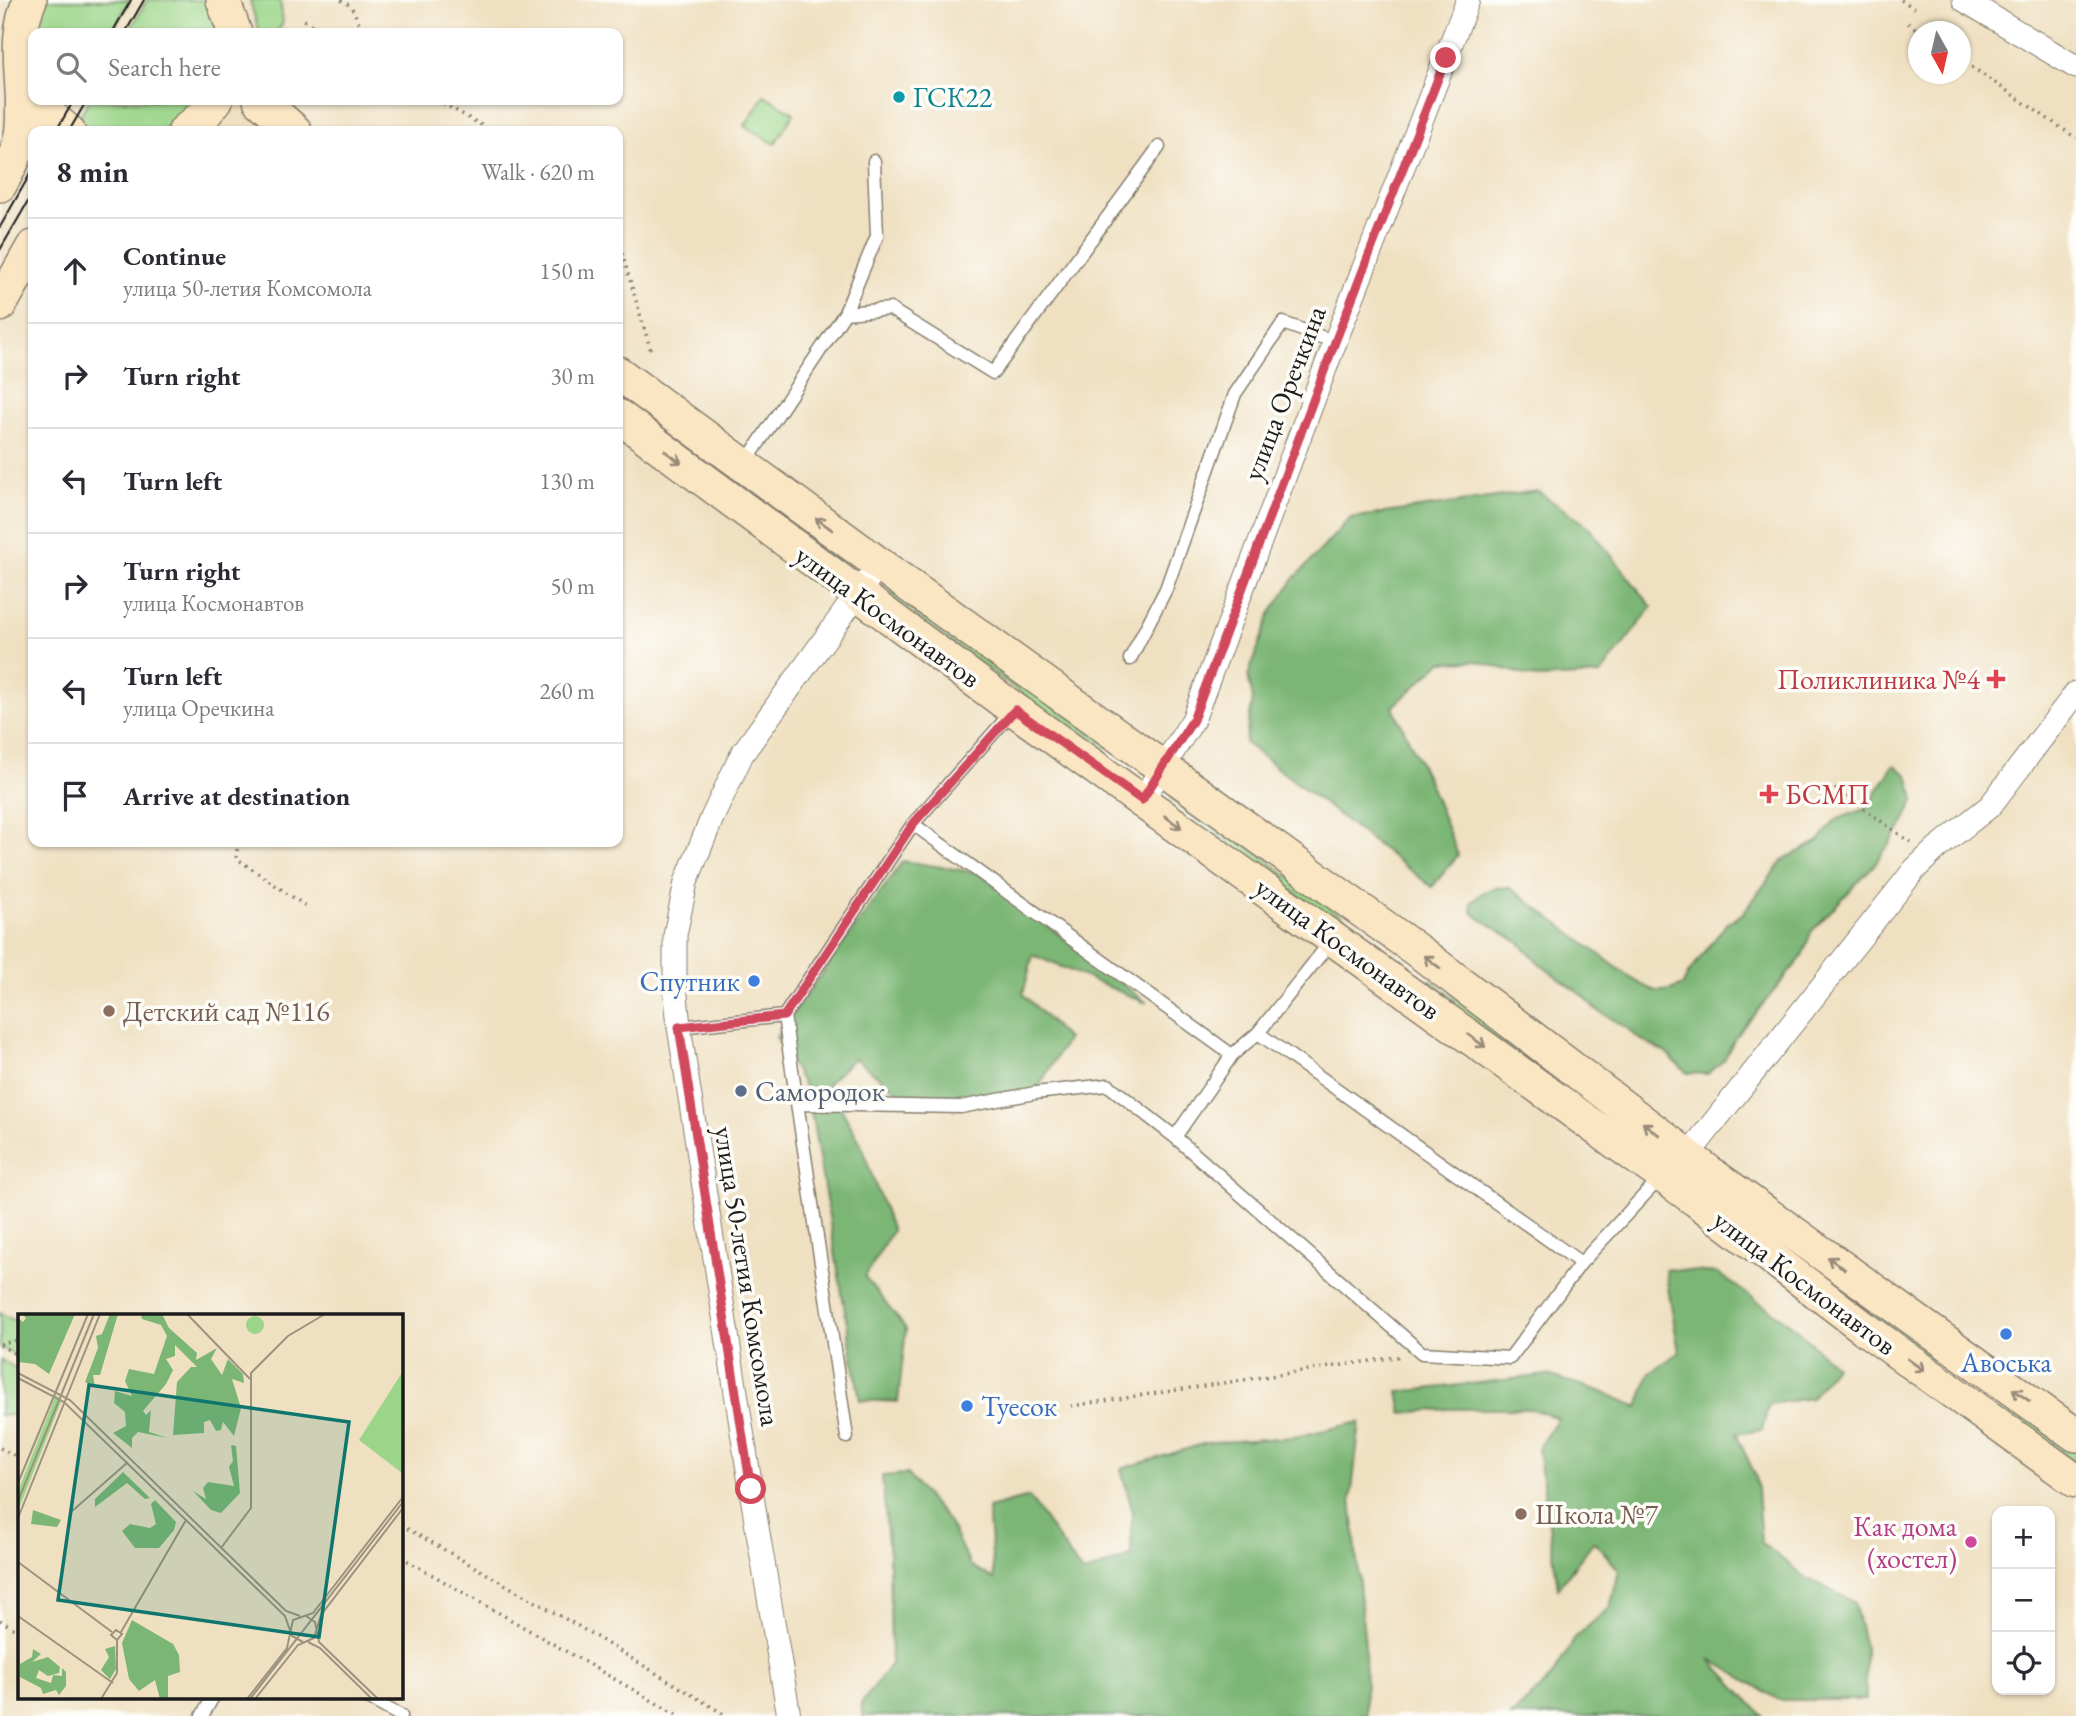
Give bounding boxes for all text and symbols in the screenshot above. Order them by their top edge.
north arrow [1908,21,1971,84]
search box [28,28,623,105]
route end [1430,42,1461,73]
icon: search [52,48,90,86]
text: Search here [108,50,221,84]
place label: ГСК22 [913,79,993,115]
marker: ГСК22 [891,89,907,105]
text: 8 min [56,152,129,191]
text: Walk · 620 m [481,157,595,187]
text: Continue [123,239,226,273]
icon: ahead [56,252,94,290]
text: 150 m [539,256,595,286]
text: улица 50-летия Комсомола [123,273,372,303]
street label: улица Оречкина [1234,300,1334,485]
icon: right [56,357,94,395]
text: Turn right [123,359,241,393]
text: 30 m [550,361,595,391]
one-way arrow [663,450,682,464]
icon: left [56,462,94,500]
text: Turn left [123,464,222,498]
text: 130 m [539,466,595,496]
one-way arrow [815,517,834,531]
street label: улица Космонавтов [788,537,988,695]
text: Turn right [123,554,241,588]
icon: right [56,567,94,605]
text: 50 m [550,571,595,601]
text: улица Космонавтов [123,588,304,618]
text: Turn left [123,659,222,693]
place label: Поликлиника №4 [1777,661,1981,697]
marker: Поликлиника №4 [1986,669,2006,689]
icon: left [56,672,94,710]
text: 260 m [539,676,595,706]
text: улица Оречкина [123,693,274,723]
place label: БСМП [1785,776,1870,812]
icon: arrive [56,777,94,815]
text: Arrive at destination [123,779,350,813]
marker: БСМП [1759,784,1779,804]
one-way arrow [1163,815,1182,829]
street label: улица Космонавтов [1248,869,1448,1027]
one-way arrow [1423,954,1441,969]
place label: Спутник [640,963,740,999]
marker: Спутник [746,973,762,989]
place label: Детский сад №116 [123,993,330,1029]
marker: Детский сад №116 [101,1003,117,1019]
one-way arrow [1467,1034,1486,1048]
place label: Самородок [755,1073,885,1109]
marker: Самородок [733,1083,749,1099]
one-way arrow [1643,1122,1661,1137]
street label: улица 50-летия Комсомола [707,1124,790,1429]
street label: улица Космонавтов [1706,1201,1904,1363]
one-way arrow [1827,1256,1846,1270]
inset map [18,1314,402,1698]
marker: Авоська [1998,1326,2014,1342]
place label: Авоська [1959,1344,2052,1380]
one-way arrow [1906,1358,1925,1373]
place label: Туесок [981,1388,1057,1424]
one-way arrow [2012,1388,2031,1402]
marker: Туесок [959,1398,975,1414]
route start [735,1473,766,1504]
place label: Школа №7 [1535,1496,1658,1532]
marker: Школа №7 [1513,1506,1529,1522]
map controls [1992,1506,2055,1695]
button: + [1992,1506,2055,1569]
place label: Как дома (хостел) [1853,1508,1958,1576]
marker: Как дома (хостел) [1963,1534,1979,1550]
button: − [1992,1569,2055,1632]
button: locate [1992,1632,2055,1695]

